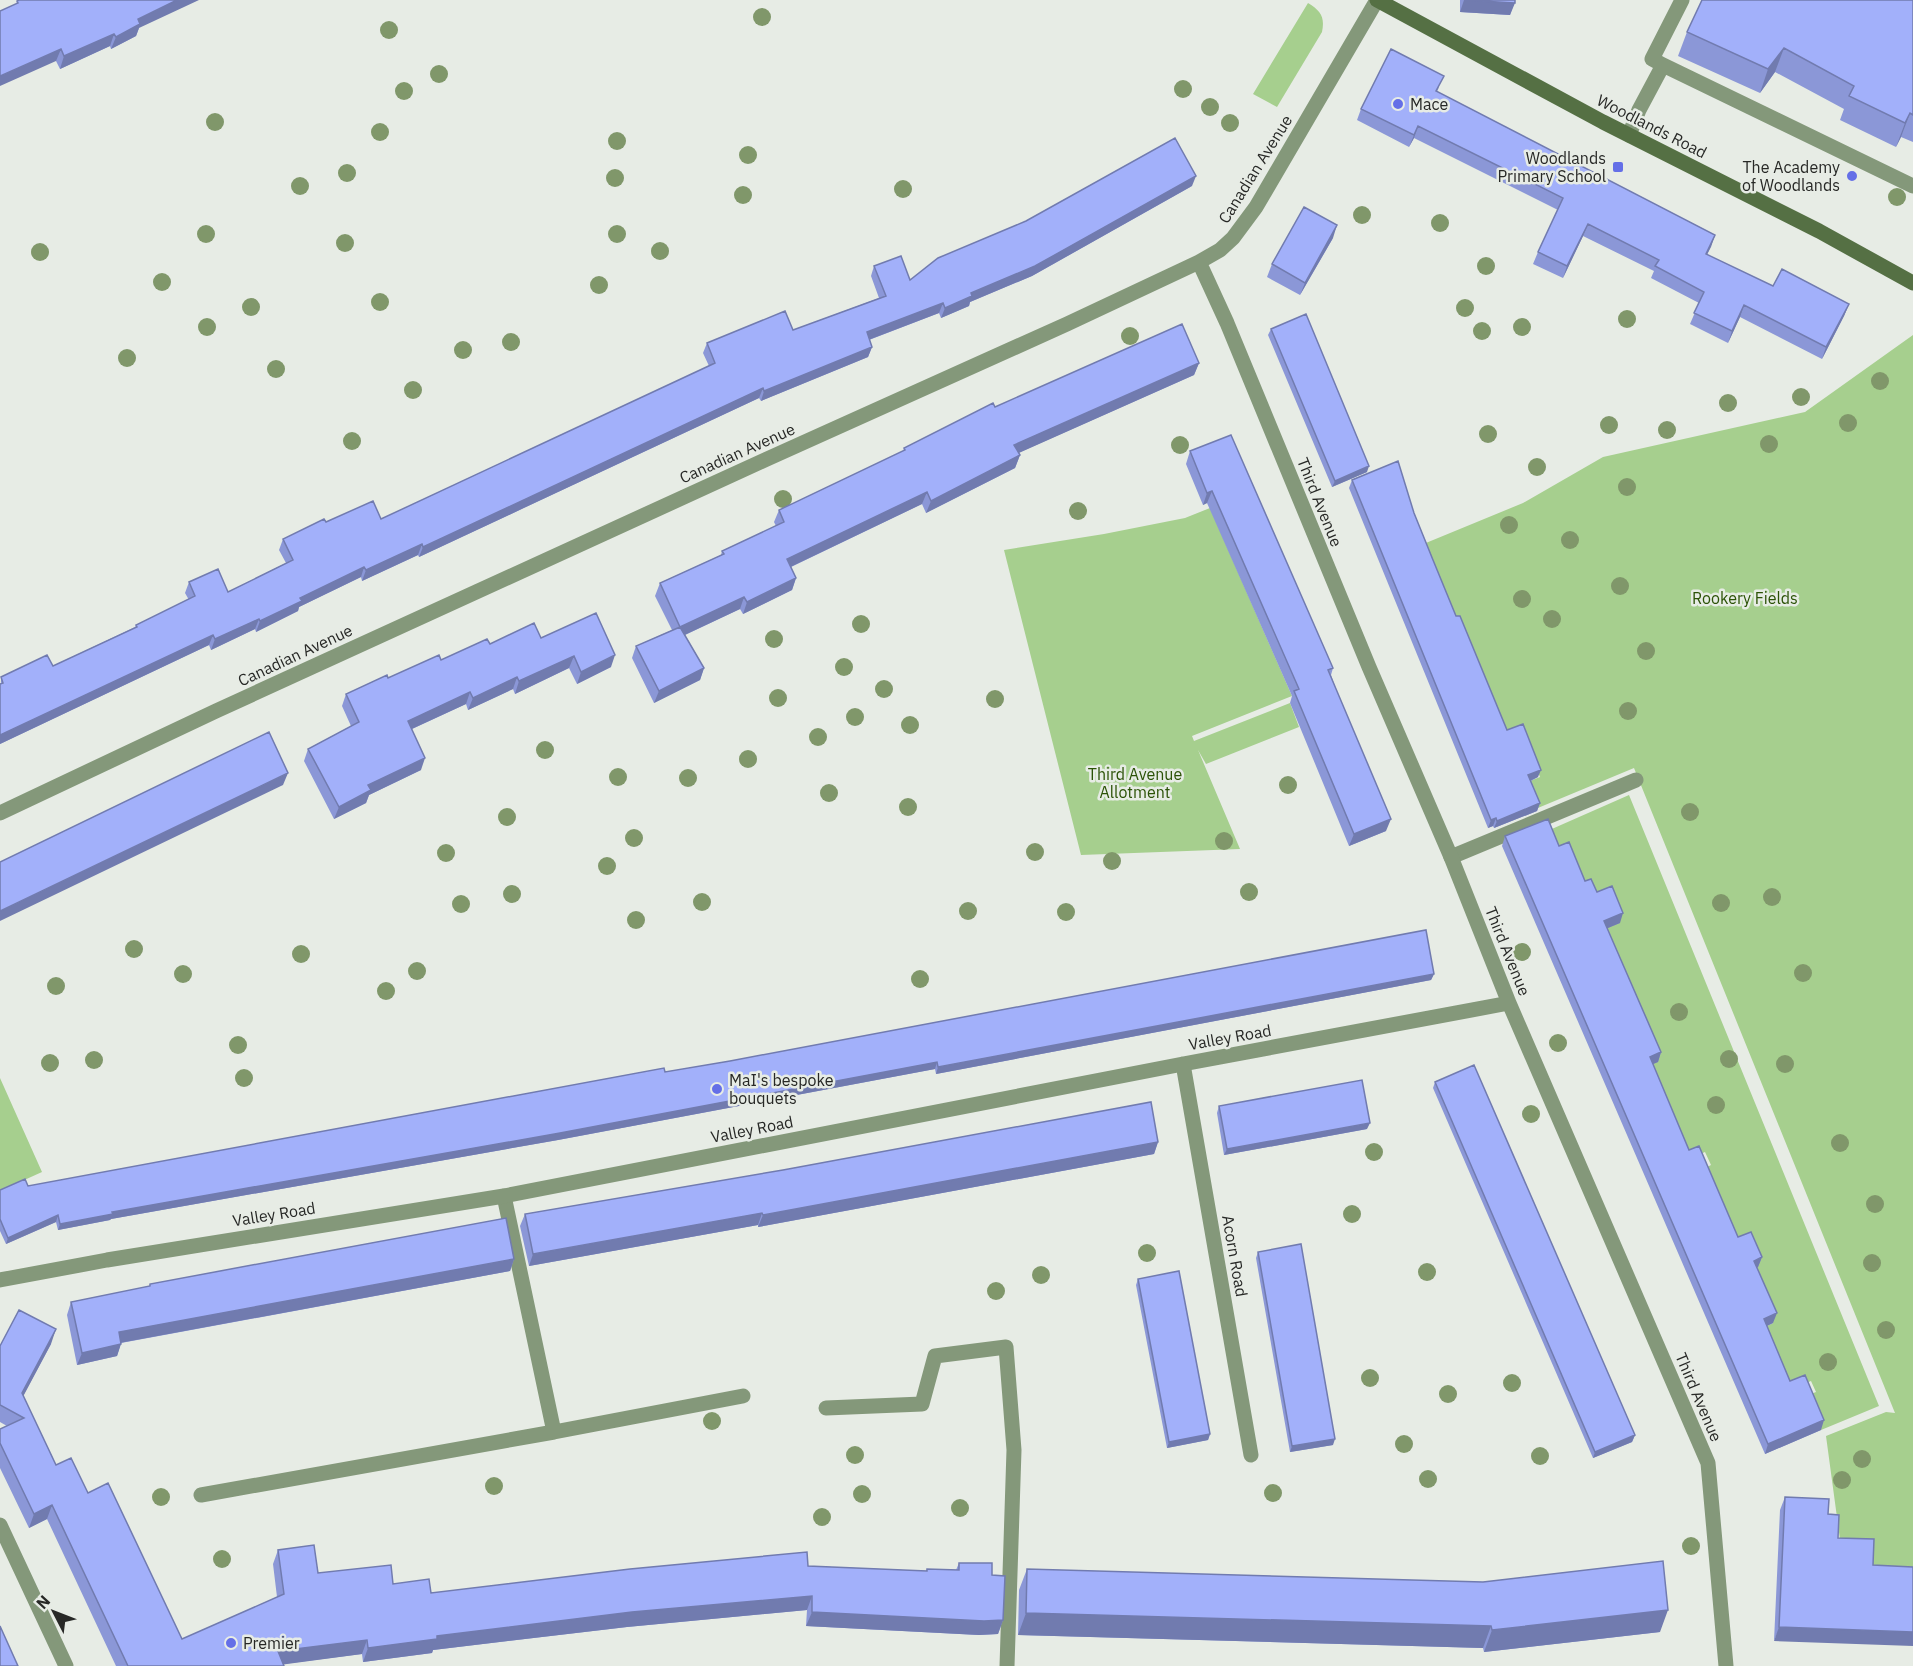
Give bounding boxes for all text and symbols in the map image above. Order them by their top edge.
street label: Woodlands Road [1594,90,1710,162]
place label: Mace [1410,94,1448,114]
marker: Mace [1391,97,1405,111]
street label: Canadian Avenue [1214,111,1297,227]
place label: Woodlands Primary School [1498,148,1606,186]
place label: The Academy of Woodlands [1742,157,1840,195]
marker: Woodlands Primary School [1611,160,1625,174]
marker: The Academy of Woodlands [1845,169,1859,183]
street label: Canadian Avenue [676,419,798,487]
street label: Third Avenue [1293,454,1347,550]
park label: Rookery Fields [1692,588,1798,608]
street label: Canadian Avenue [234,620,356,690]
park label: Third Avenue Allotment [1088,764,1182,802]
street label: Third Avenue [1481,903,1535,999]
street label: Valley Road [1187,1020,1273,1054]
place label: MaI's bespoke bouquets [729,1070,834,1108]
marker: MaI's bespoke bouquets [710,1082,724,1096]
street label: Valley Road [709,1111,795,1147]
street label: Valley Road [231,1198,317,1230]
street label: Acorn Road [1218,1214,1252,1298]
street label: Third Avenue [1671,1350,1727,1445]
north arrow [24,1582,84,1642]
text: N [32,1591,54,1613]
place label: Premier [243,1633,300,1653]
marker: Premier [224,1636,238,1650]

